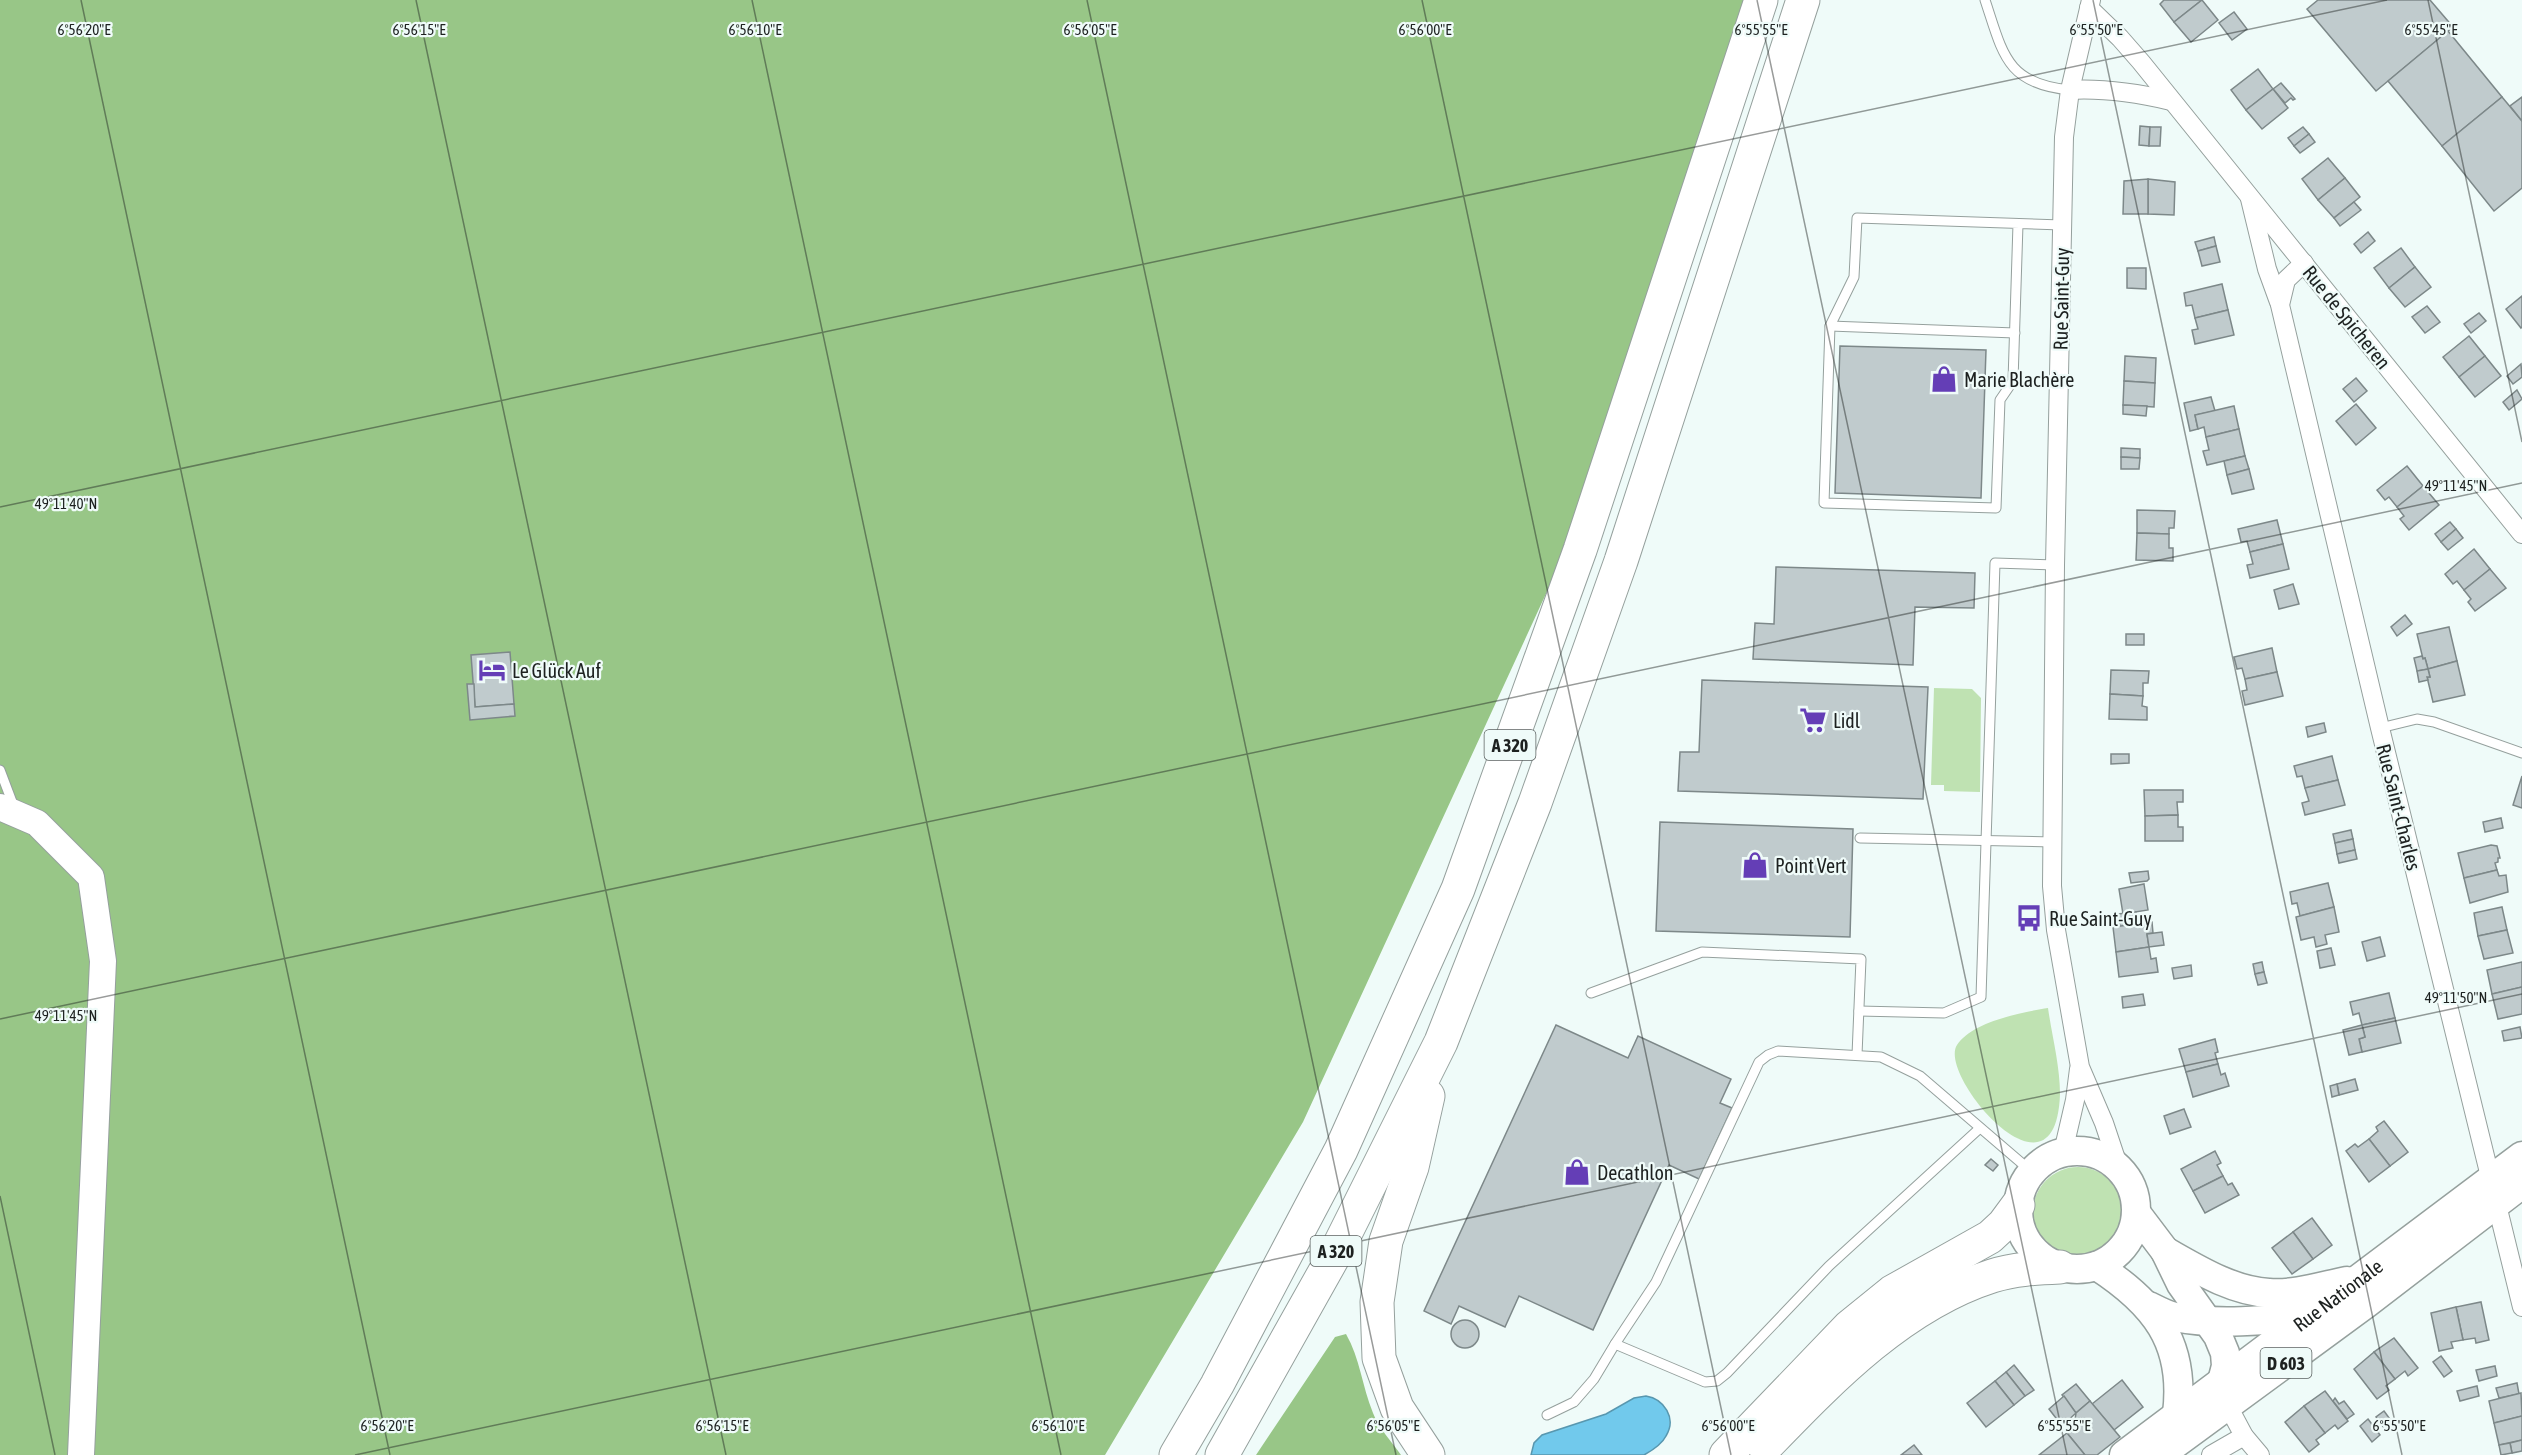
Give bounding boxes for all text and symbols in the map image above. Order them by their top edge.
text: 6°56'20"E [57,21,111,38]
text: 6°56'15"E [392,21,446,38]
text: 6°56'10"E [728,21,782,38]
text: 6°56'05"E [1063,21,1117,38]
text: 6°56'00"E [1398,21,1452,38]
text: 6°55'55"E [1734,21,1788,38]
text: 6°55'50"E [2069,21,2123,38]
text: 6°55'45"E [2404,21,2458,38]
street label: Rue Saint-Guy [2049,247,2073,351]
street label: Rue de Spicheren [2298,261,2396,373]
shop icon: Marie Blachère [1929,364,1959,394]
place label: Marie Blachère [1964,368,2074,391]
text: 49°11'45"N [2425,477,2487,494]
text: 49°11'40"N [35,495,97,512]
hotel icon: Le Glück Auf [477,655,507,685]
place label: Le Glück Auf [512,659,602,682]
supermarket icon: Lidl [1798,705,1828,735]
place label: Lidl [1833,709,1861,732]
road number: A 320 [1484,730,1536,760]
street label: Rue Saint-Charles [2372,741,2426,873]
shop icon: Point Vert [1740,850,1770,880]
place label: Point Vert [1775,854,1847,877]
bus stop icon: Rue Saint-Guy [2014,903,2044,933]
place label: Rue Saint-Guy [2049,907,2152,930]
text: 49°11'50"N [2425,989,2487,1006]
text: 49°11'45"N [35,1007,97,1024]
shop icon: Decathlon [1562,1157,1592,1187]
place label: Decathlon [1597,1161,1674,1184]
road number: A 320 [1310,1236,1362,1266]
street label: Rue Nationale [2288,1254,2387,1336]
road number: D 603 [2260,1348,2312,1378]
text: 6°56'20"E [360,1417,414,1434]
text: 6°56'15"E [695,1417,749,1434]
text: 6°56'10"E [1031,1417,1085,1434]
text: 6°56'05"E [1366,1417,1420,1434]
text: 6°56'00"E [1701,1417,1755,1434]
text: 6°55'55"E [2037,1417,2091,1434]
text: 6°55'50"E [2372,1417,2426,1434]

